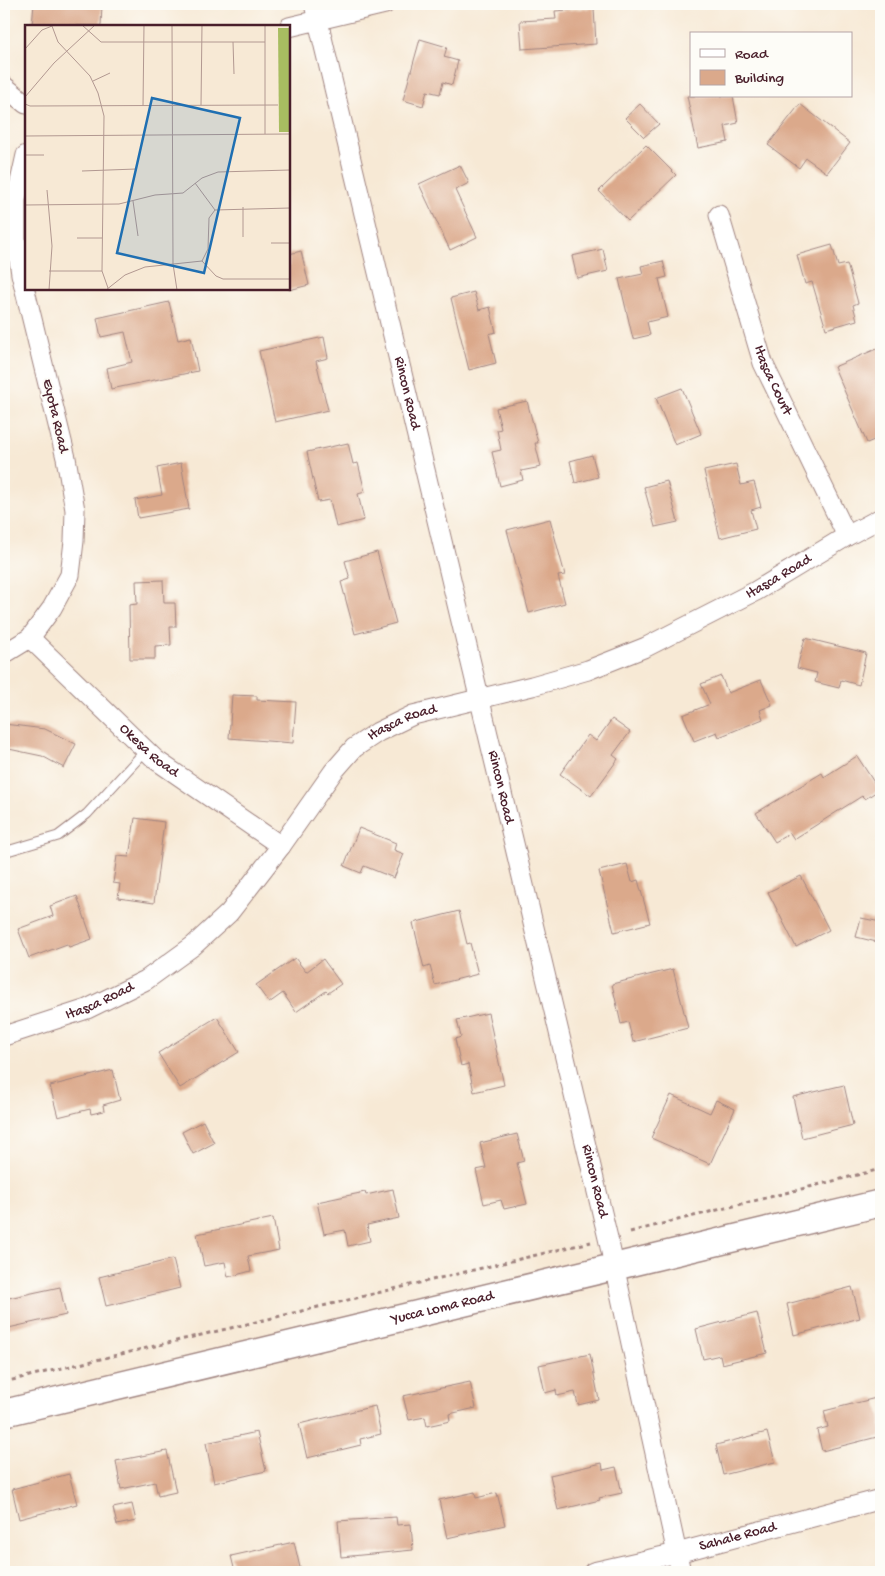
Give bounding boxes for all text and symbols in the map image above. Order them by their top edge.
inset map [25,25,290,290]
legend [690,32,852,98]
text: Road [735,46,769,64]
text: Building [734,70,784,88]
street label: Itasca Court [749,343,797,420]
street label: Rincon Road [389,355,424,433]
street label: Eyota Road [38,377,73,456]
street label: Itasca Road [743,550,816,604]
street label: Itasca Road [364,700,440,745]
street label: Okesa Road [115,720,183,783]
street label: Rincon Road [483,749,518,827]
street label: Itasca Road [63,978,138,1024]
street label: Rincon Road [577,1143,612,1221]
street label: Yucca Loma Road [388,1287,497,1329]
street label: Sahale Road [697,1518,779,1556]

